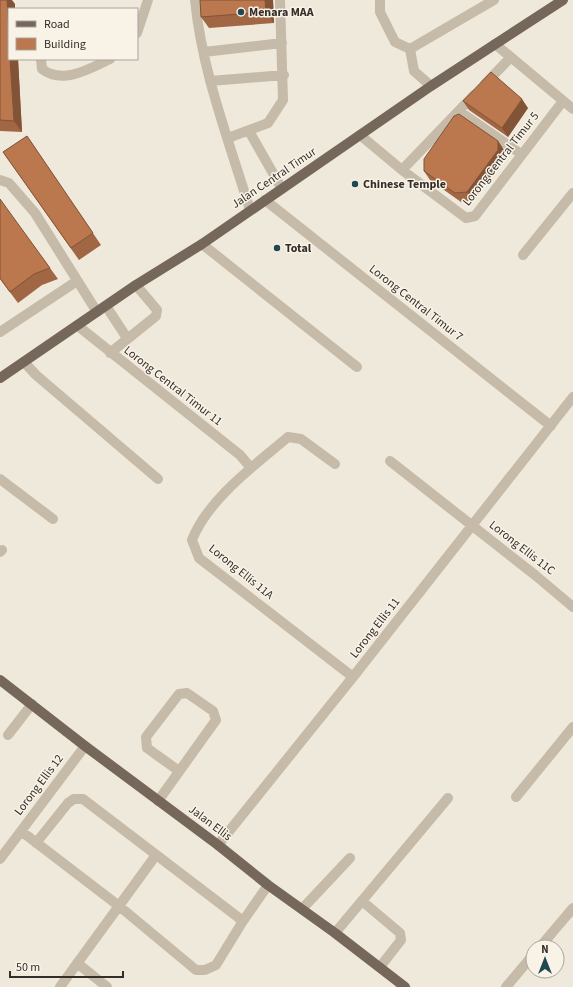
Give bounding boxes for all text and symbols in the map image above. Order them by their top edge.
place label: Menara MAA [249,4,314,21]
marker: Menara MAA [236,7,246,17]
legend [8,8,138,60]
text: Road [44,16,70,33]
text: Building [44,36,86,53]
street label: Lorong Central Timur 5 [459,108,543,210]
street label: Jalan Central Timur [228,143,320,213]
place label: Chinese Temple [363,176,446,193]
marker: Chinese Temple [350,179,360,189]
place label: Total [285,240,312,257]
marker: Total [272,243,282,253]
street label: Lorong Central Timur 7 [365,261,467,345]
street label: Lorong Central Timur 11 [120,342,226,430]
street label: Lorong Ellis 11C [485,517,559,579]
street label: Lorong Ellis 11A [205,541,277,604]
street label: Lorong Ellis 11 [346,594,404,662]
street label: Lorong Ellis 12 [10,751,68,819]
street label: Jalan Ellis [185,801,235,845]
north arrow [525,939,565,979]
text: N [541,942,549,957]
scale bar [10,953,123,979]
text: 50 m [16,959,40,976]

